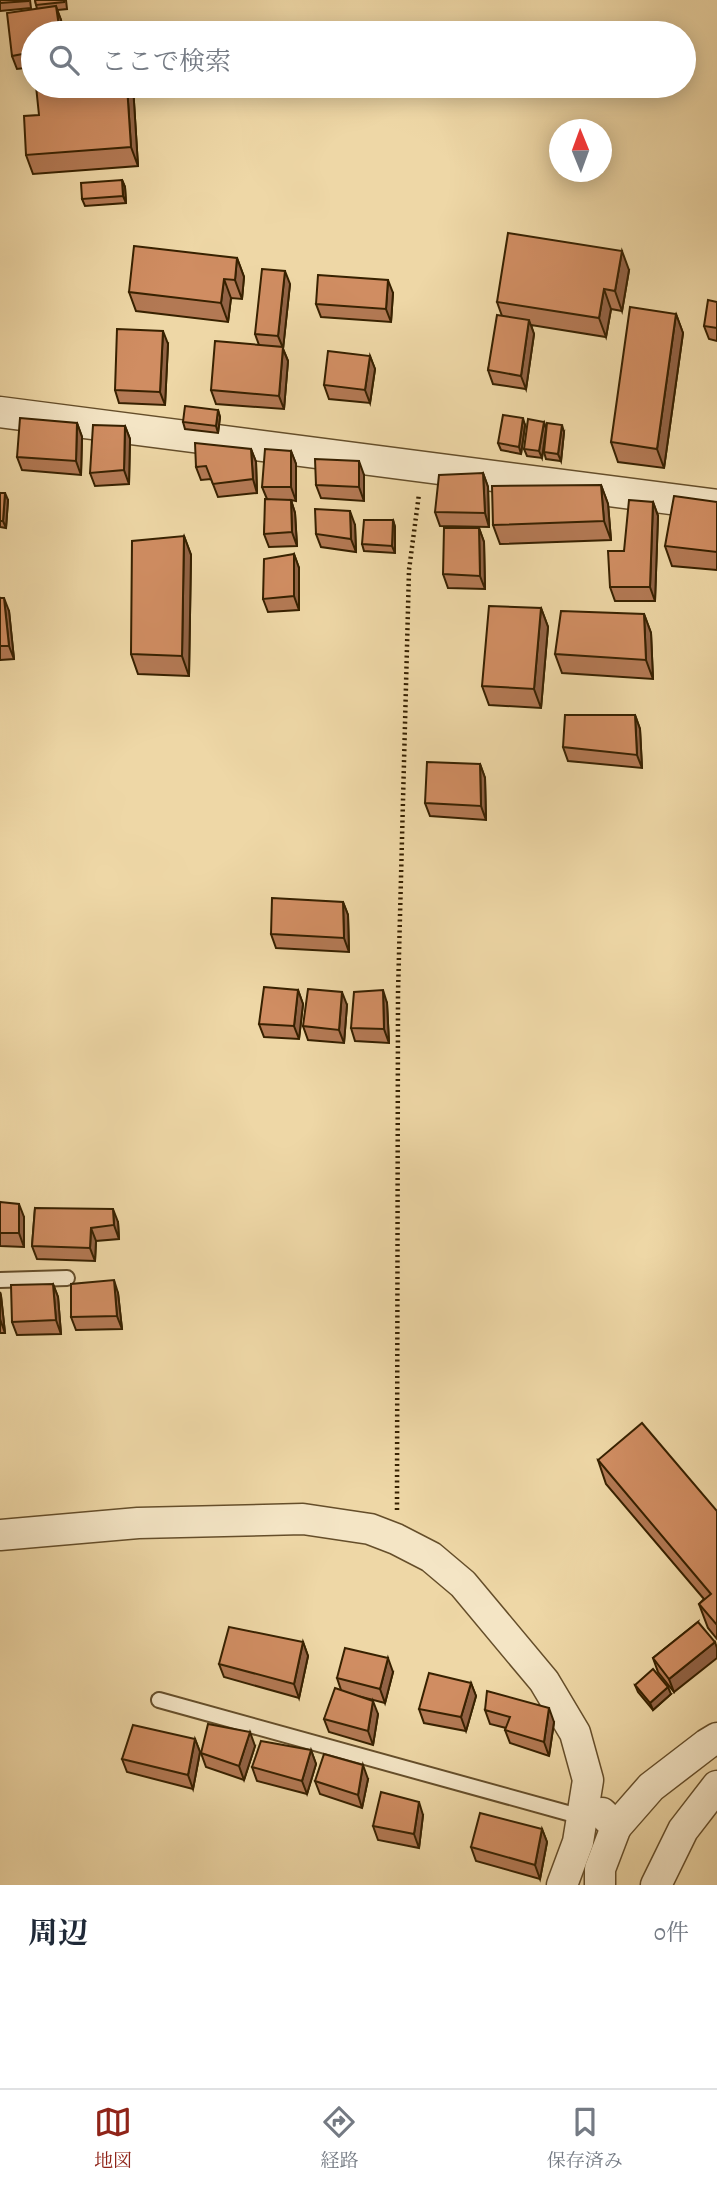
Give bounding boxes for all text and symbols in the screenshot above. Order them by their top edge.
search box [21,21,696,98]
icon: search [45,41,83,79]
text: ここで検索 [101,44,231,79]
north arrow [549,119,612,182]
text: 周辺 [28,1913,88,1953]
text: 0件 [654,1917,689,1948]
tab: 地図 [94,2103,132,2174]
tab: 経路 [320,2103,359,2174]
tab: 保存済み [547,2103,623,2174]

